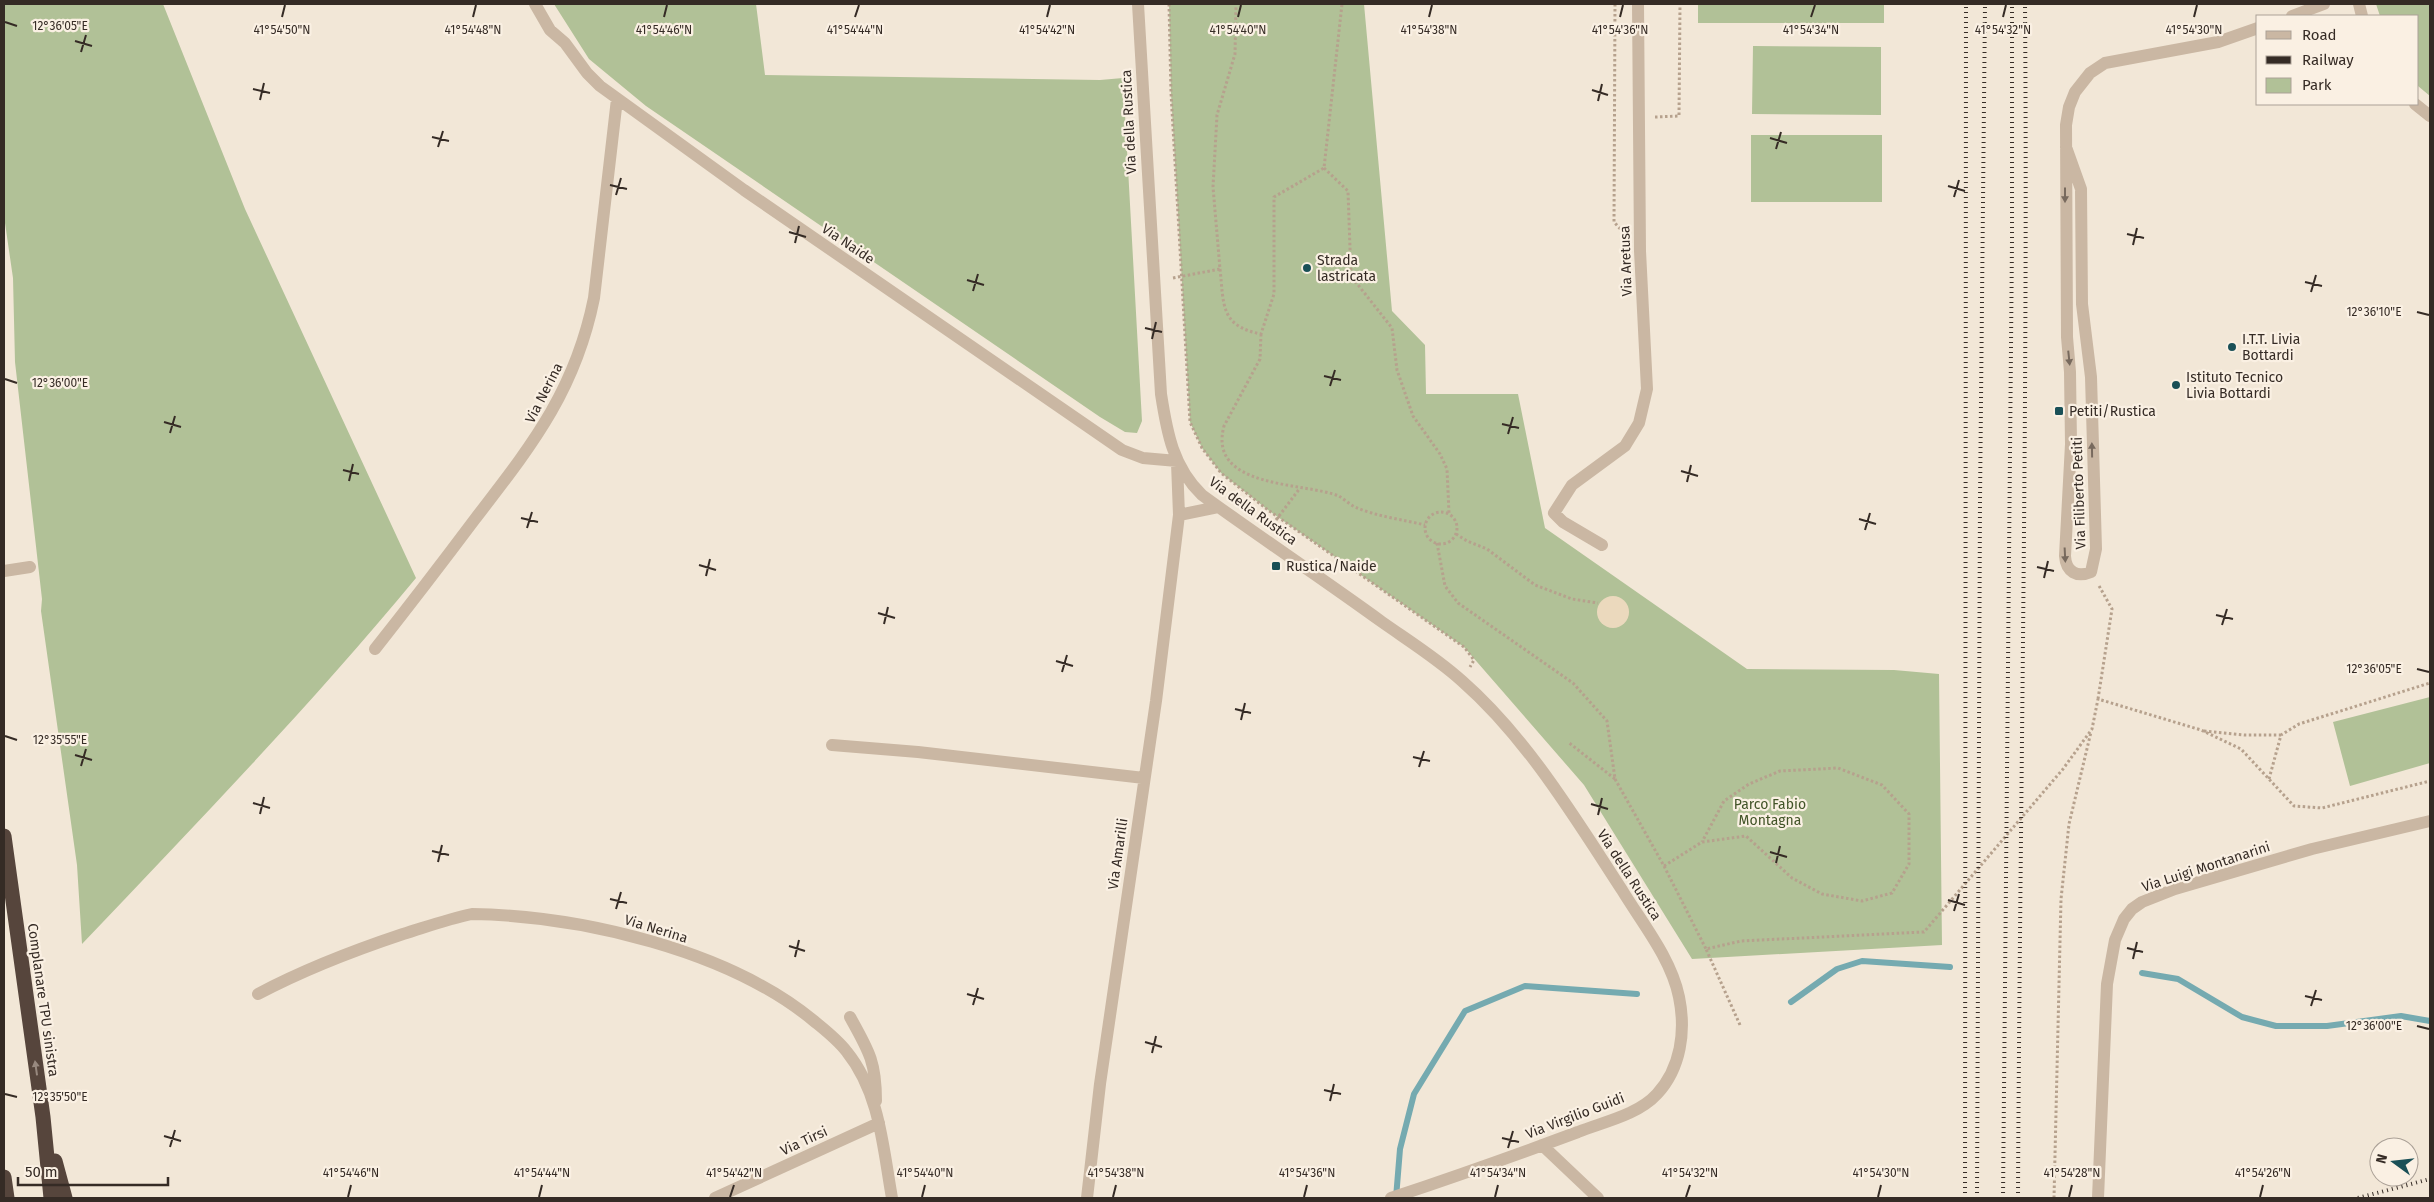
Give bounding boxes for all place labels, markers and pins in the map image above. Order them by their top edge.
place label: Strada lastricata [1317,252,1376,285]
marker: Strada lastricata [1301,262,1313,274]
place label: I.T.T. Livia Bottardi [2242,331,2300,364]
marker: I.T.T. Livia Bottardi [2226,341,2238,353]
place label: Istituto Tecnico Livia Bottardi [2186,369,2283,402]
marker: Istituto Tecnico Livia Bottardi [2170,379,2182,391]
place label: Petiti/Rustica [2069,403,2156,420]
marker: Petiti/Rustica [2053,405,2065,417]
place label: Rustica/Naide [1286,558,1377,575]
marker: Rustica/Naide [1270,560,1282,572]

